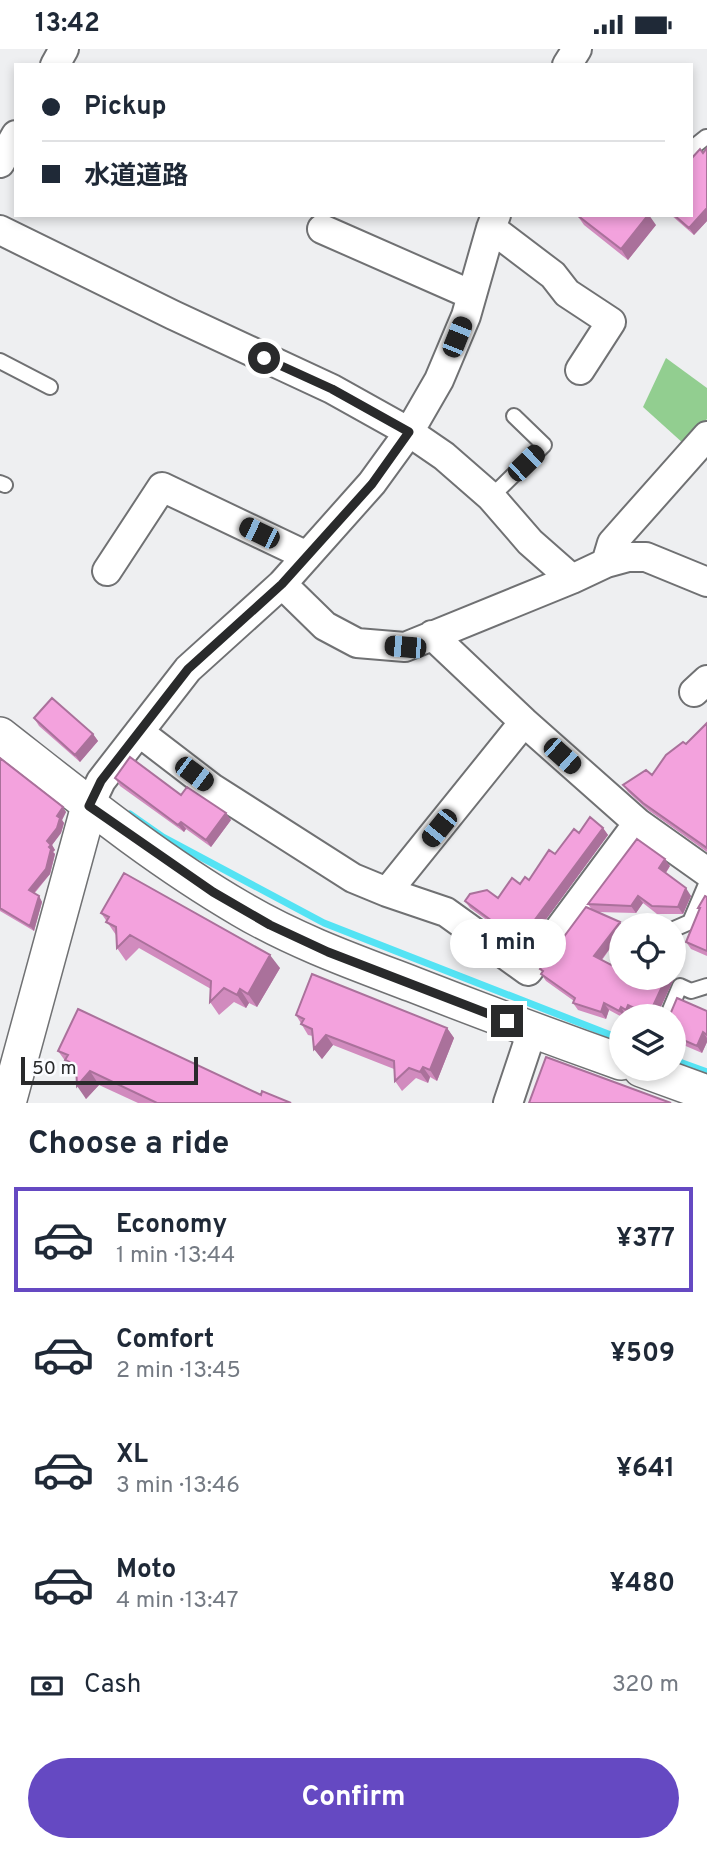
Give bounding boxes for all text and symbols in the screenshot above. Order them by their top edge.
text: 13:42 [35,8,100,41]
text: Pickup [84,91,167,124]
text: 水道道路 [84,161,188,194]
car [440,314,475,360]
route start [248,342,280,374]
car [504,441,549,485]
car [236,514,283,552]
car [384,635,427,659]
car [540,734,585,778]
car [171,753,218,795]
car [418,805,461,851]
map controls [609,913,686,1081]
button: locate [609,913,686,990]
callout: 1 min [449,919,565,969]
text: 1 min [480,929,536,958]
button: layers [609,1004,686,1081]
route end [491,1005,523,1037]
scale bar [21,1054,198,1086]
text: 50 m [32,1057,77,1081]
text: Choose a ride [28,1125,229,1165]
icon: car [32,1208,95,1271]
text: Economy [116,1209,227,1242]
text: ¥377 [616,1223,675,1256]
text: 1 min · 13:44 [116,1242,235,1271]
icon: car [32,1323,95,1386]
text: Comfort [116,1324,214,1357]
text: ¥509 [610,1338,675,1371]
text: 2 min · 13:45 [116,1357,241,1386]
icon: car [32,1438,95,1501]
text: XL [116,1439,148,1472]
text: ¥641 [616,1453,675,1486]
text: 3 min · 13:46 [116,1472,240,1501]
icon: car [32,1553,95,1616]
text: Moto [116,1554,176,1587]
text: ¥480 [609,1568,675,1601]
text: 4 min · 13:47 [116,1587,238,1616]
icon: cash [28,1667,66,1705]
text: Cash [84,1669,141,1702]
text: 320 m [612,1671,679,1700]
button: Confirm [28,1758,679,1838]

